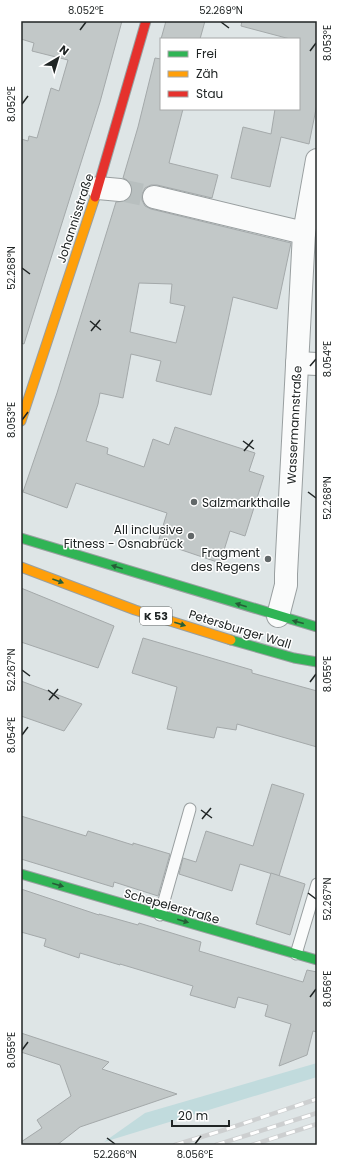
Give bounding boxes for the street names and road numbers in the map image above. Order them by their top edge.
street label: Johannisstraße [53,171,97,265]
street label: Wassermannstraße [282,365,306,485]
street label: Petersburger Wall [187,605,293,653]
road number: K 53 [140,607,172,625]
street label: Schepelerstraße [122,884,222,928]

